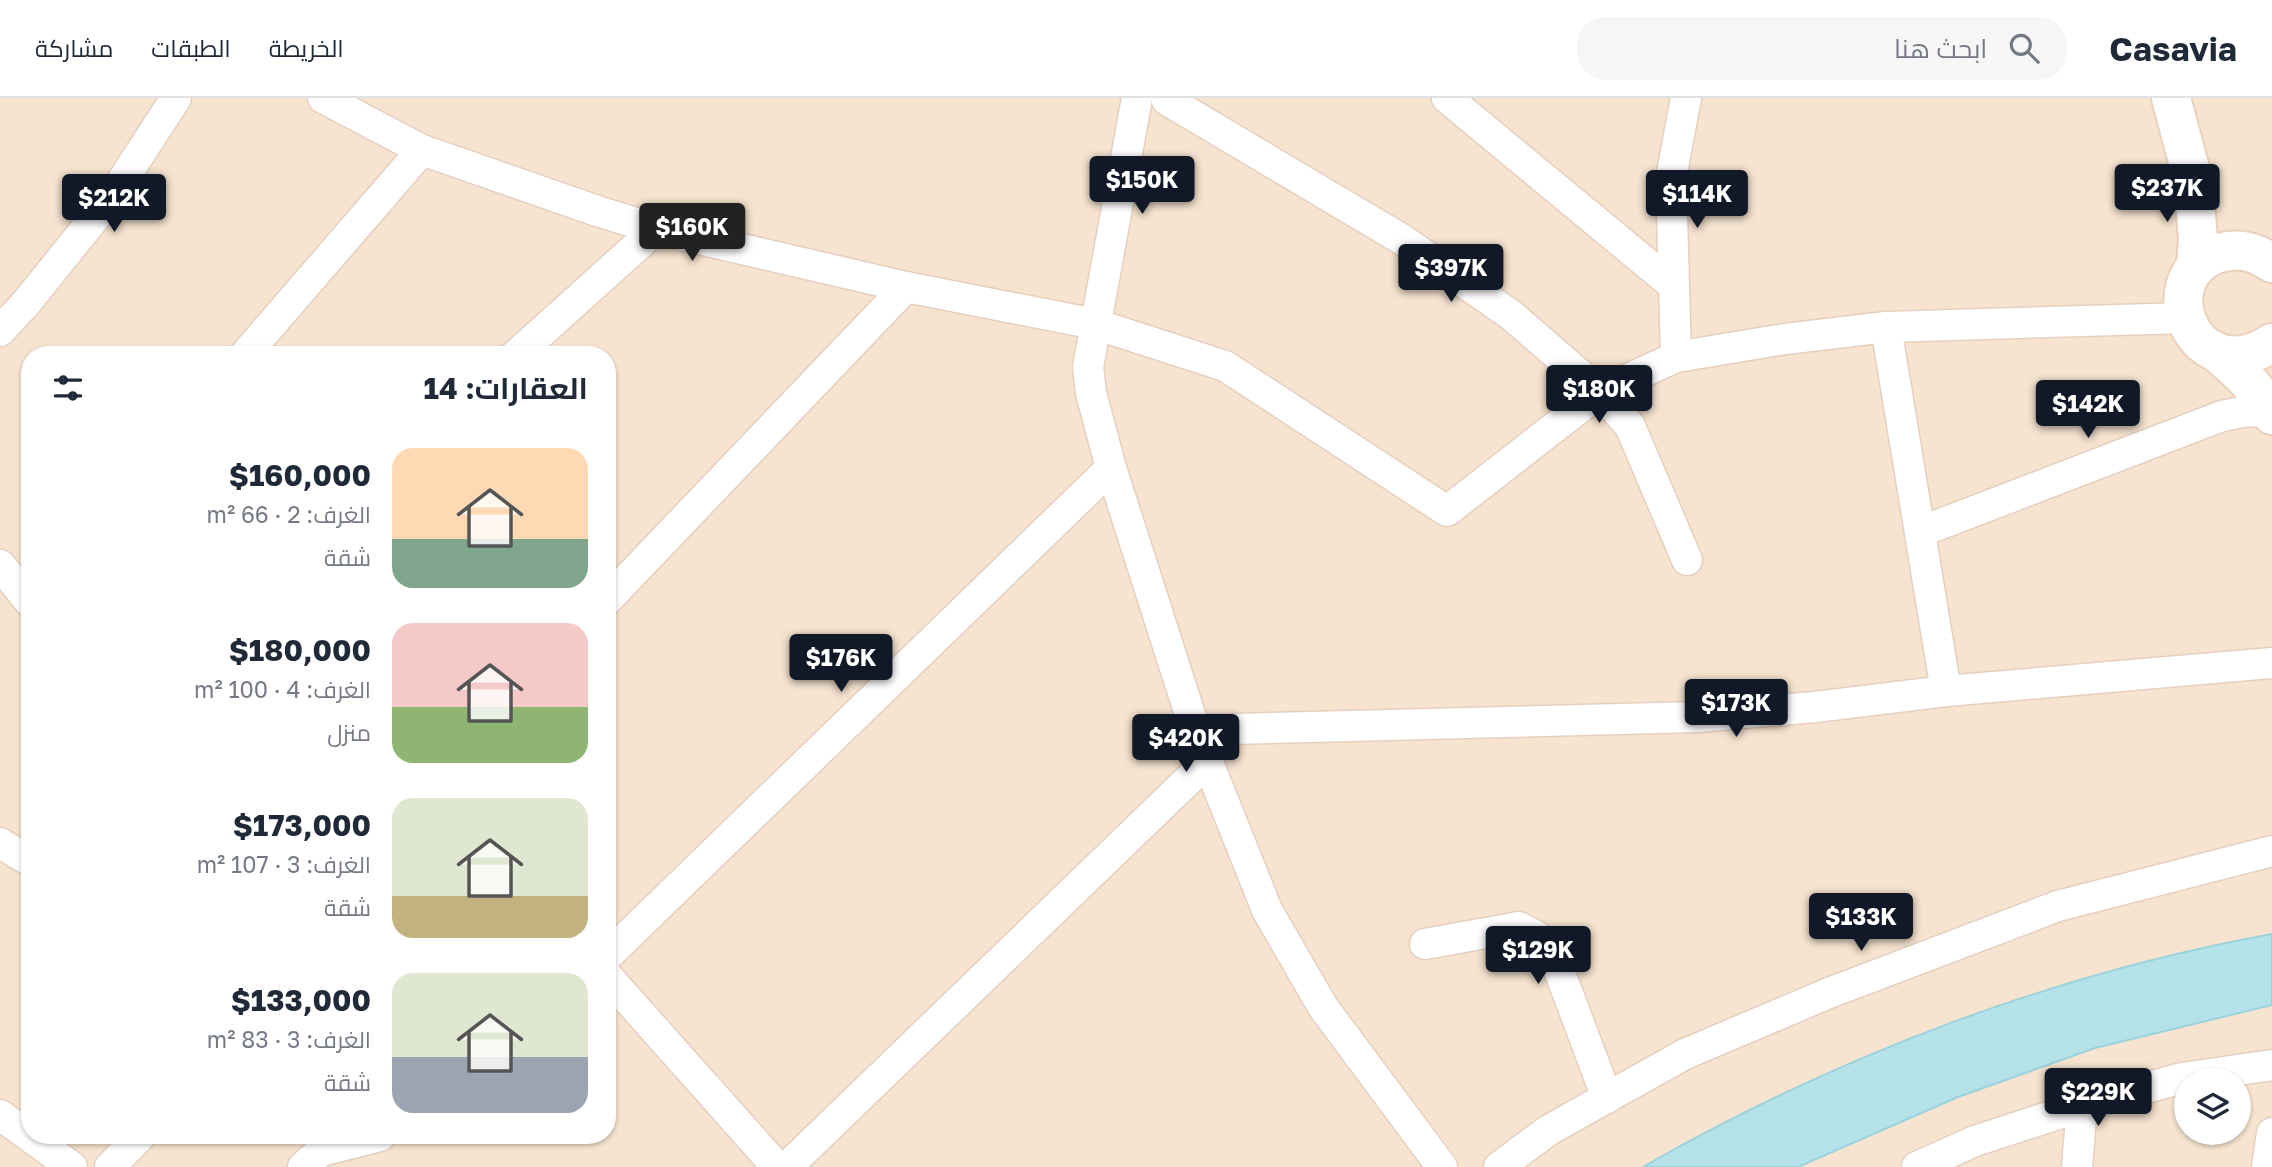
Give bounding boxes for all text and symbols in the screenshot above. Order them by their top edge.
search box [1577,17,2067,80]
icon: search [2005,29,2043,67]
text: Casavia [2109,29,2237,68]
text: مشاركة [35,33,113,62]
text: الطبقات [151,33,231,62]
text: الخريطة [269,33,344,62]
text: ابحث هنا [1894,33,1987,64]
pin: $150K [1093,156,1191,216]
pin: $237K [2118,164,2216,224]
text: $150K [1106,165,1178,193]
pin: $114K [1648,170,1746,230]
text: $237K [2131,173,2203,201]
pin: $212K [65,174,163,234]
text: $114K [1662,179,1732,207]
text: $212K [78,183,150,211]
pin: $160K [643,204,741,263]
text: $160K [655,212,729,240]
pin: $397K [1402,244,1500,304]
text: $397K [1414,253,1488,281]
pin: $180K [1550,366,1648,425]
icon: filters [49,369,87,407]
text: العقارات: 14 [423,370,588,406]
text: $180K [1562,374,1636,402]
pin: $142K [2039,380,2137,440]
text: $142K [2052,389,2124,417]
text: $160,000 [229,457,371,493]
icon: home [448,476,532,560]
text: الغرف: 2 · 66 m² [207,500,371,528]
text: شقة [324,543,371,571]
text: $180,000 [229,632,371,668]
pin: $176K [792,634,890,694]
text: $176K [805,643,877,671]
icon: home [448,651,532,735]
text: الغرف: 4 · 100 m² [194,675,371,703]
pin: $173K [1687,680,1785,739]
text: $173K [1701,688,1771,716]
pin: $420K [1137,714,1235,774]
text: منزل [327,718,371,746]
text: $420K [1148,723,1224,751]
text: $173,000 [233,807,371,843]
icon: home [448,826,532,910]
text: الغرف: 3 · 107 m² [197,850,371,878]
text: شقة [324,893,371,921]
pin: $133K [1812,894,1910,953]
text: $133K [1825,902,1897,930]
pin: $129K [1489,926,1587,986]
text: $129K [1502,935,1574,963]
text: $133,000 [231,982,371,1018]
icon: home [448,1001,532,1085]
text: الغرف: 3 · 83 m² [207,1025,371,1053]
text: شقة [324,1068,371,1096]
pin: $229K [2049,1068,2147,1128]
map controls [2174,1068,2251,1145]
button: layers [2174,1068,2251,1145]
text: $229K [2061,1077,2135,1105]

